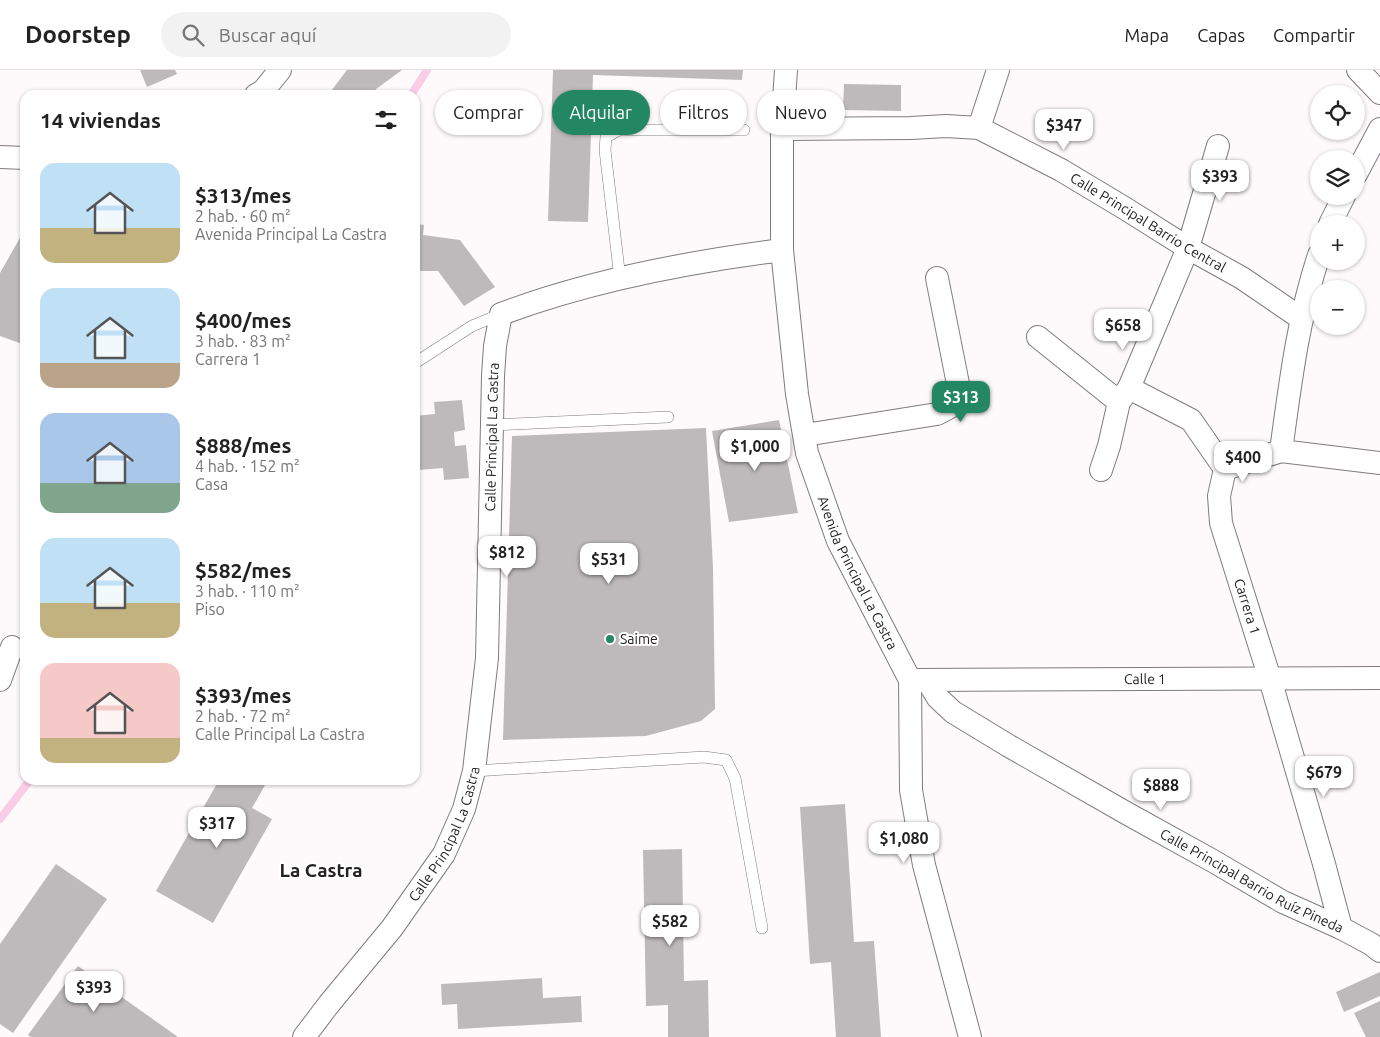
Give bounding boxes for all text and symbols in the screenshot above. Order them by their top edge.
search box [161,12,511,57]
text: Doorstep [25,21,131,48]
icon: search [179,21,207,49]
text: Buscar aquí [219,24,316,46]
text: Mapa [1124,25,1169,45]
text: Capas [1197,25,1245,45]
text: Compartir [1273,25,1355,45]
map controls [1310,85,1365,335]
button: locate [1310,85,1365,140]
chip: Comprar [435,90,542,135]
chip: Alquilar [552,90,650,135]
chip: Filtros [660,90,747,135]
chip: Nuevo [757,90,845,135]
icon: filters [372,106,400,134]
text: 14 viviendas [40,108,161,132]
pin: $347 [1034,108,1094,151]
text: $347 [1046,116,1082,134]
button: layers [1310,150,1365,205]
pin: $393 [1190,160,1250,202]
text: $393 [1202,167,1238,185]
street label: Calle Principal Barrio Central [1067,169,1229,276]
icon: home [80,183,140,243]
text: $313/mes [195,183,291,207]
text: 2 hab. · 60 m² [195,207,291,225]
button: + [1310,215,1365,270]
text: Avenida Principal La Castra [195,225,387,243]
button: − [1310,280,1365,335]
icon: home [80,308,140,368]
text: $400/mes [195,308,291,332]
pin: $658 [1093,308,1153,351]
text: $658 [1105,316,1141,334]
text: 3 hab. · 83 m² [195,332,291,350]
text: Carrera 1 [195,350,261,368]
street label: Calle Principal La Castra [482,362,502,511]
pin: $313 [931,380,991,423]
text: $313 [943,388,979,406]
pin: $1,000 [714,430,796,472]
icon: home [80,433,140,493]
text: $888/mes [195,433,291,457]
text: $1,000 [730,437,780,455]
pin: $400 [1213,440,1273,483]
text: $400 [1225,448,1261,466]
text: 4 hab. · 152 m² [195,457,300,475]
text: Casa [195,475,228,493]
street label: Avenida Principal La Castra [815,494,901,652]
pin: $812 [477,536,537,578]
pin: $531 [579,542,639,585]
text: $812 [489,543,525,561]
text: $531 [591,550,627,568]
icon: home [80,558,140,618]
text: $582/mes [195,558,291,582]
street label: Carrera 1 [1231,577,1264,636]
text: 3 hab. · 110 m² [195,582,300,600]
text: Piso [195,600,225,618]
place label: Saime [620,631,658,647]
marker: Saime [604,633,616,645]
street label: Calle 1 [1124,671,1166,687]
icon: home [80,683,140,743]
text: $393/mes [195,683,291,707]
text: 2 hab. · 72 m² [195,707,291,725]
text: Calle Principal La Castra [195,725,365,743]
pin: $679 [1294,756,1354,798]
text: $679 [1306,763,1342,781]
street label: Calle Principal La Castra [405,766,482,904]
pin: $888 [1131,768,1191,811]
text: $888 [1143,776,1179,794]
pin: $317 [187,806,247,849]
text: $317 [199,814,235,832]
pin: $1,080 [863,822,945,864]
street label: Calle Principal Barrio Ruíz Pineda [1157,825,1346,936]
text: $1,080 [879,829,929,847]
district label: La Castra [279,859,363,881]
pin: $582 [640,904,700,947]
text: $582 [652,912,688,930]
pin: $393 [64,970,124,1013]
text: $393 [76,978,112,996]

